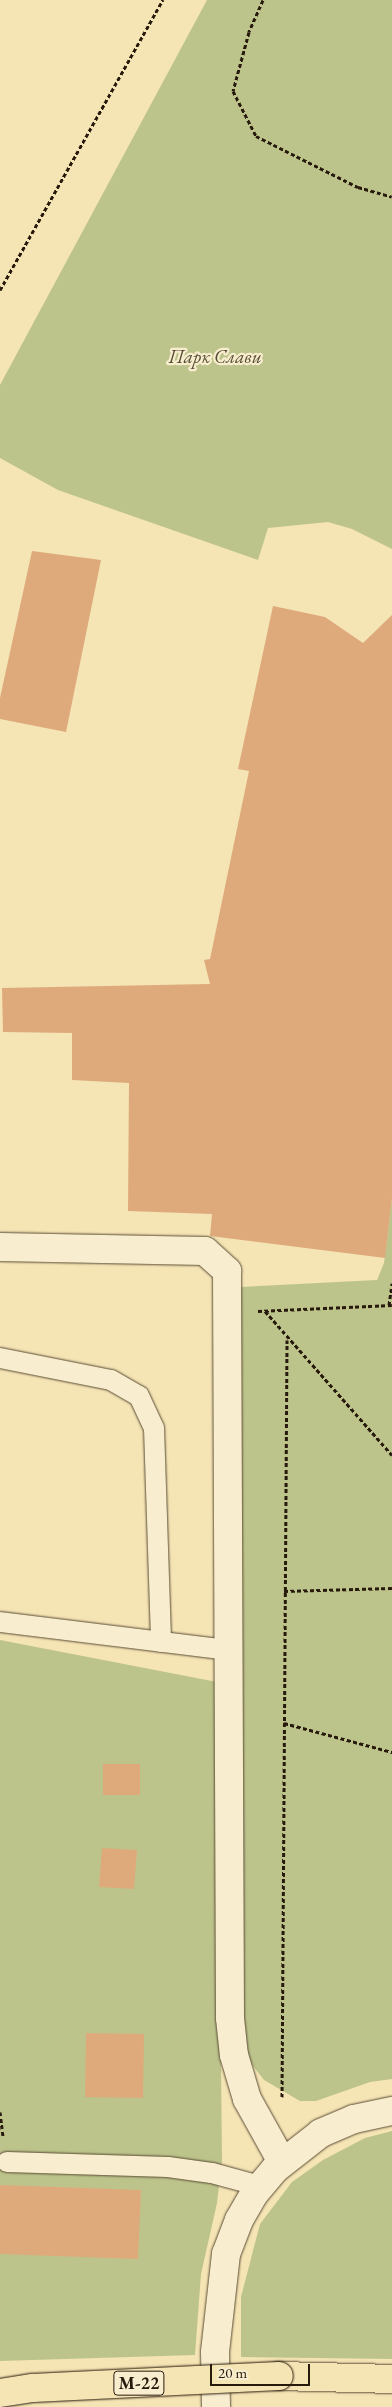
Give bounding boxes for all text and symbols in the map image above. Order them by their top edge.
park label: Парк Слави [168,346,262,368]
scale bar [212,2354,312,2386]
text: 20 m [218,2363,247,2382]
road number: М-22 [113,2368,165,2398]

